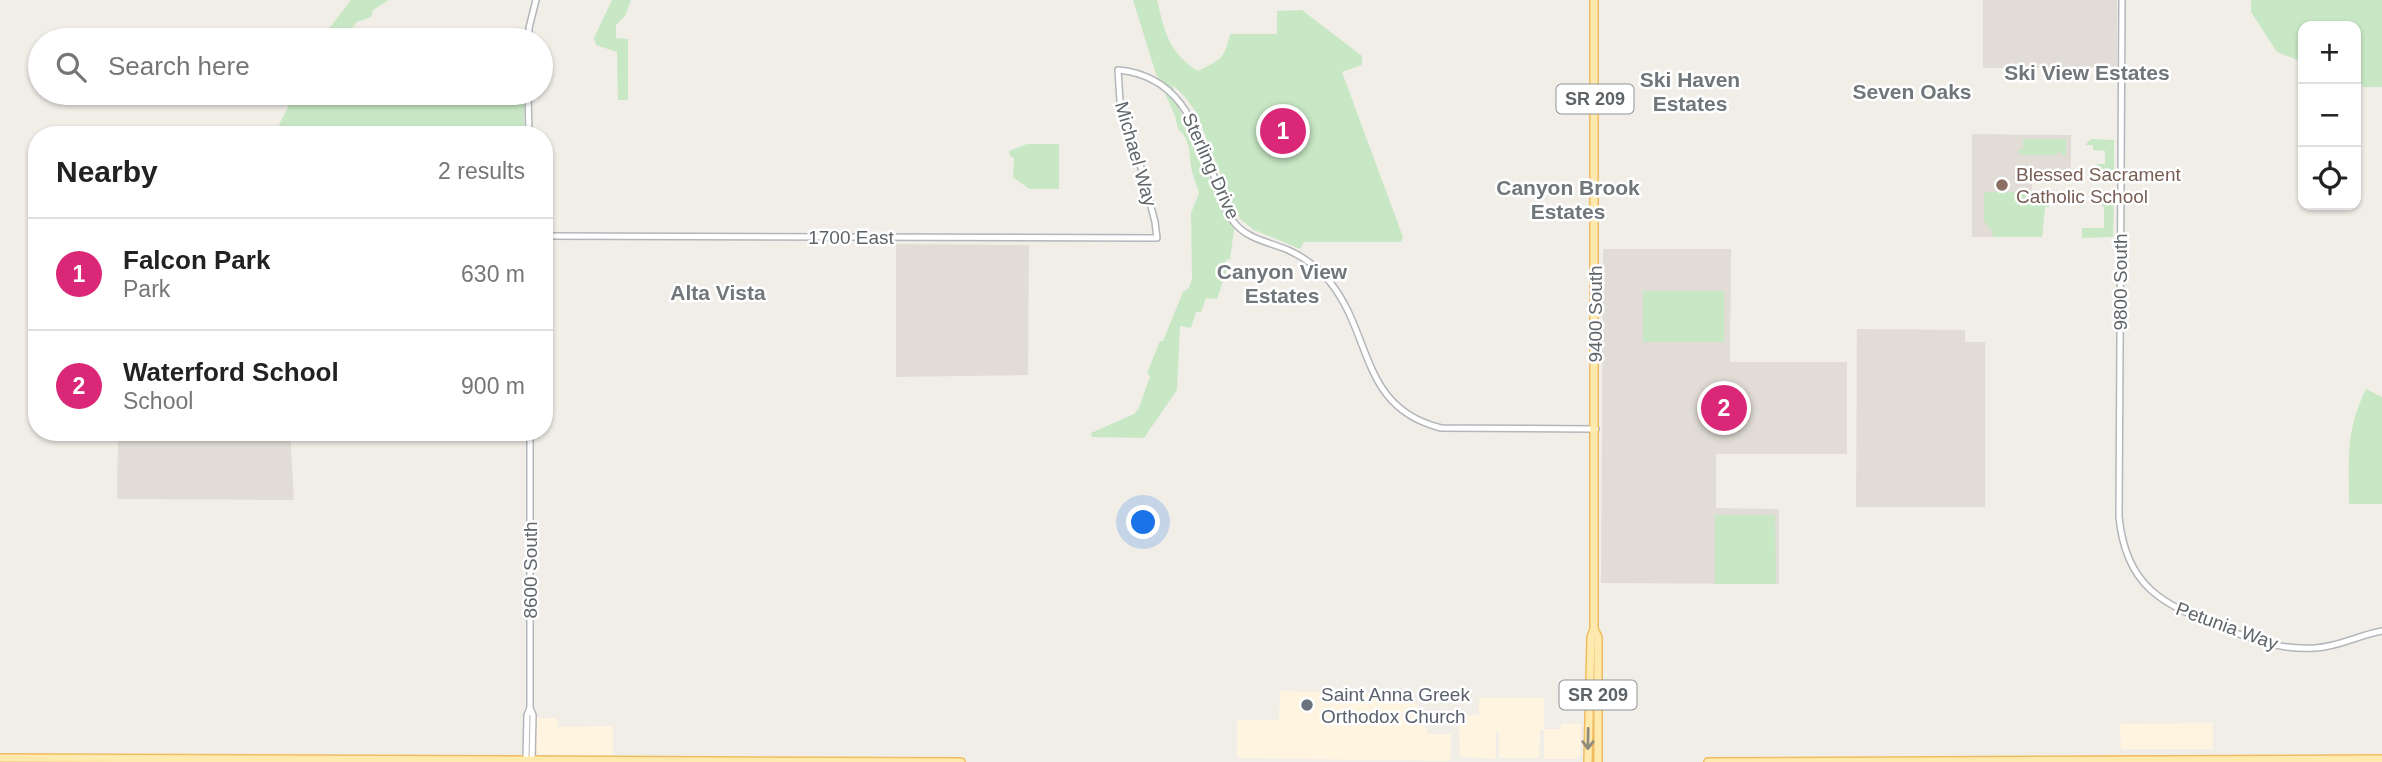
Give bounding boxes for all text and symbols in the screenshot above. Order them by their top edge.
map controls [2298,21,2361,210]
button: + [2298,21,2361,84]
search box [28,28,553,105]
icon: search [52,48,90,86]
text: Search here [108,51,250,81]
district label: Ski View Estates [2004,61,2170,84]
district label: Ski Haven Estates [1640,68,1740,115]
district label: Seven Oaks [1852,80,1972,103]
road number: SR 209 [1556,84,1634,114]
button: − [2298,84,2361,147]
street label: Michael Way [1111,99,1161,209]
pin: 1 [1260,105,1306,157]
street label: Sterling Drive [1178,110,1244,222]
button: locate [2298,147,2361,210]
text: Nearby [56,155,158,188]
text: 2 results [438,158,525,184]
place label: Blessed Sacrament Catholic School [2016,164,2181,207]
district label: Canyon Brook Estates [1496,176,1640,223]
marker: Blessed Sacrament Catholic School [1994,177,2010,193]
street label: 1700 East [808,227,894,248]
street label: 9800 South [2110,233,2131,331]
text: Falcon Park [123,245,270,275]
district label: Canyon View Estates [1217,260,1348,307]
text: 1 [73,261,85,287]
text: 630 m [461,261,525,287]
street label: 9400 South [1585,265,1606,363]
text: Park [123,276,170,302]
district label: Alta Vista [670,281,766,304]
text: Waterford School [123,357,339,387]
text: 2 [73,373,85,399]
text: 900 m [461,373,525,399]
pin: 2 [1701,382,1747,434]
text: School [123,388,193,414]
your location [1126,505,1160,539]
street label: 8600 South [520,521,541,619]
street label: Petunia Way [2173,598,2281,654]
road number: SR 209 [1560,680,1636,710]
place label: Saint Anna Greek Orthodox Church [1321,684,1470,727]
marker: Saint Anna Greek Orthodox Church [1299,697,1315,713]
one-way arrow [1582,727,1595,750]

